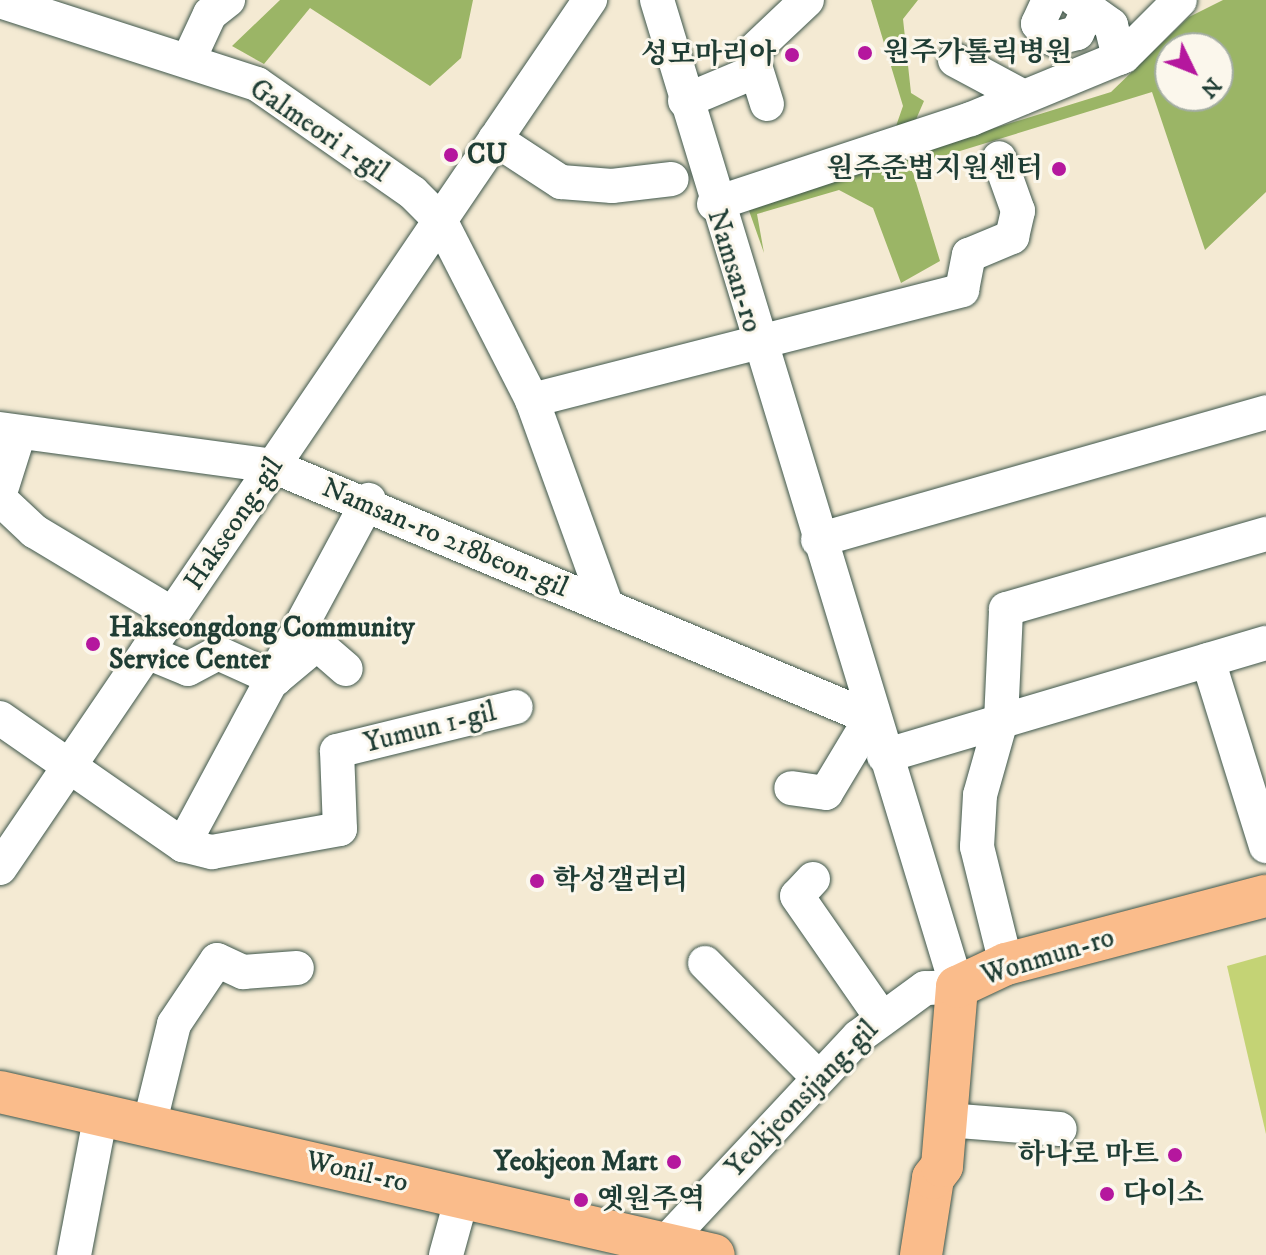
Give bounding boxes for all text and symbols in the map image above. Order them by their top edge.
north arrow [1154,32,1234,112]
place label: 원주가톨릭병원 [883,36,1072,70]
place label: 성모마리아 [641,38,776,72]
marker: 원주가톨릭병원 [854,42,876,64]
marker: 성모마리아 [783,46,801,64]
street label: Galmeori 1-gil [243,72,395,190]
text: N [1194,72,1226,103]
place label: CU [467,138,507,172]
marker: CU [442,146,460,164]
place label: 원주준법지원센터 [827,152,1043,186]
marker: 원주준법지원센터 [1050,160,1068,178]
street label: Namsan-ro [699,206,769,336]
street label: Hakseong-gil [177,451,291,597]
street label: Namsan-ro 218beon-gil [317,471,573,605]
place label: Hakseongdong Community Service Center [109,611,415,677]
marker: Hakseongdong Community Service Center [84,635,102,653]
street label: Yumun 1-gil [360,695,500,761]
place label: 학성갤러리 [553,864,688,898]
marker: 학성갤러리 [528,872,546,890]
street label: Wonmun-ro [978,921,1118,993]
street label: Yeokjeonsijang-gil [719,1013,885,1185]
place label: 하나로 마트 [1018,1138,1159,1172]
street label: Wonil-ro [303,1144,411,1200]
place label: Yeokjeon Mart [494,1145,658,1179]
marker: 하나로 마트 [1166,1146,1184,1164]
marker: Yeokjeon Mart [665,1153,683,1171]
place label: 다이소 [1123,1177,1204,1211]
place label: 옛원주역 [597,1183,705,1217]
marker: 다이소 [1098,1185,1116,1203]
marker: 옛원주역 [572,1191,590,1209]

